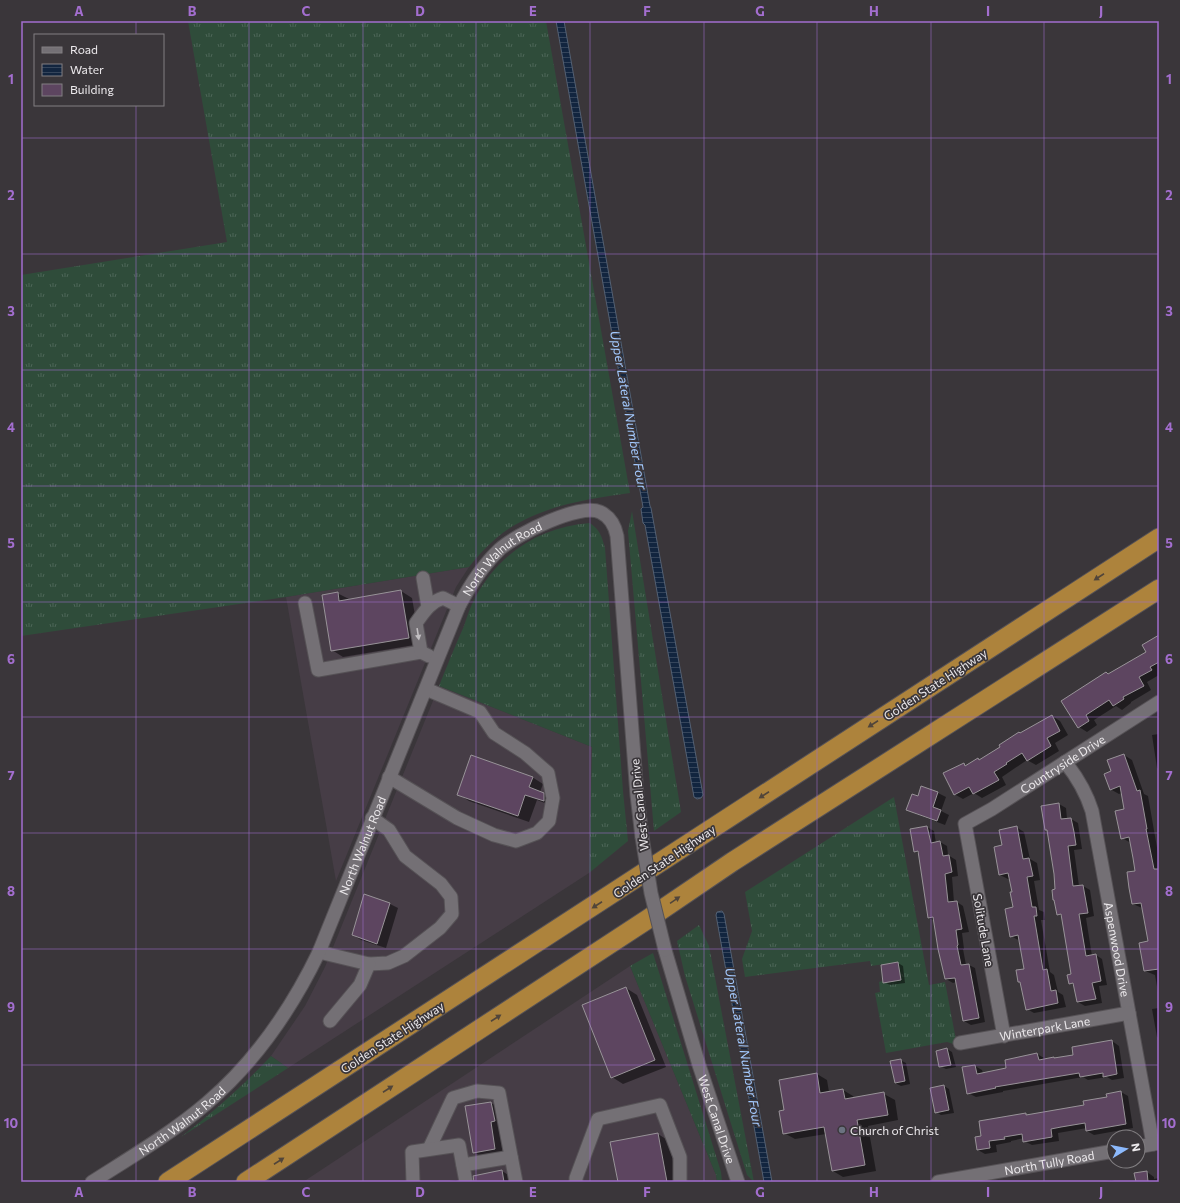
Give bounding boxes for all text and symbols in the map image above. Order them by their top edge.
text: A [74,3,84,19]
text: B [188,3,197,19]
text: C [302,3,311,19]
text: D [415,3,425,19]
text: E [529,3,537,19]
text: F [643,3,651,19]
text: G [755,3,765,19]
text: H [869,3,879,19]
text: I [986,3,990,19]
text: J [1099,3,1103,19]
legend [34,34,164,106]
text: Road [70,42,98,56]
text: Water [70,62,104,76]
text: 1 [8,71,14,87]
text: 1 [1166,71,1172,87]
text: Building [70,82,114,96]
text: 2 [7,187,15,203]
text: 2 [1165,187,1173,203]
text: 3 [7,303,15,319]
text: 3 [1165,303,1173,319]
water label: Upper Lateral Number Four [607,329,651,492]
text: 4 [7,419,15,435]
text: 4 [1165,419,1173,435]
street label: North Walnut Road [459,518,544,598]
text: 5 [7,535,15,551]
text: 5 [1165,535,1173,551]
one-way arrow [1093,574,1105,581]
one-way arrow [415,628,421,640]
street label: Golden State Highway [881,645,989,723]
text: 6 [7,651,15,667]
text: 6 [1165,651,1173,667]
one-way arrow [867,721,879,728]
street label: Countryside Drive [1017,732,1107,796]
street label: West Canal Drive [627,758,651,852]
text: 7 [7,767,15,783]
text: 7 [1165,767,1173,783]
one-way arrow [758,791,769,799]
street label: North Walnut Road [336,794,388,897]
street label: Golden State Highway [610,822,718,900]
text: 8 [7,883,15,899]
text: 8 [1165,883,1173,899]
street label: Solitude Lane [971,892,997,968]
one-way arrow [670,896,680,904]
one-way arrow [591,901,602,909]
street label: Aspenwood Drive [1102,901,1133,998]
water label: Upper Lateral Number Four [722,966,766,1129]
street label: Golden State Highway [338,998,446,1076]
text: 9 [7,999,15,1015]
text: 9 [1165,999,1173,1015]
street label: Winterpark Lane [998,1013,1091,1043]
one-way arrow [491,1014,501,1022]
street label: West Canal Drive [696,1073,738,1165]
street label: North Walnut Road [136,1083,228,1158]
one-way arrow [382,1086,393,1093]
text: 10 [4,1115,19,1131]
text: 10 [1162,1115,1177,1131]
place label: Church of Christ [850,1123,939,1137]
marker: Church of Christ [837,1125,847,1135]
north arrow [1106,1129,1146,1169]
text: N [1129,1142,1143,1152]
street label: North Tully Road [1003,1148,1096,1177]
one-way arrow [273,1157,285,1164]
text: A [74,1184,84,1200]
text: B [188,1184,197,1200]
text: C [302,1184,311,1200]
text: D [415,1184,425,1200]
text: E [529,1184,537,1200]
text: F [643,1184,651,1200]
text: G [755,1184,765,1200]
text: H [869,1184,879,1200]
text: I [986,1184,990,1200]
text: J [1099,1184,1103,1200]

